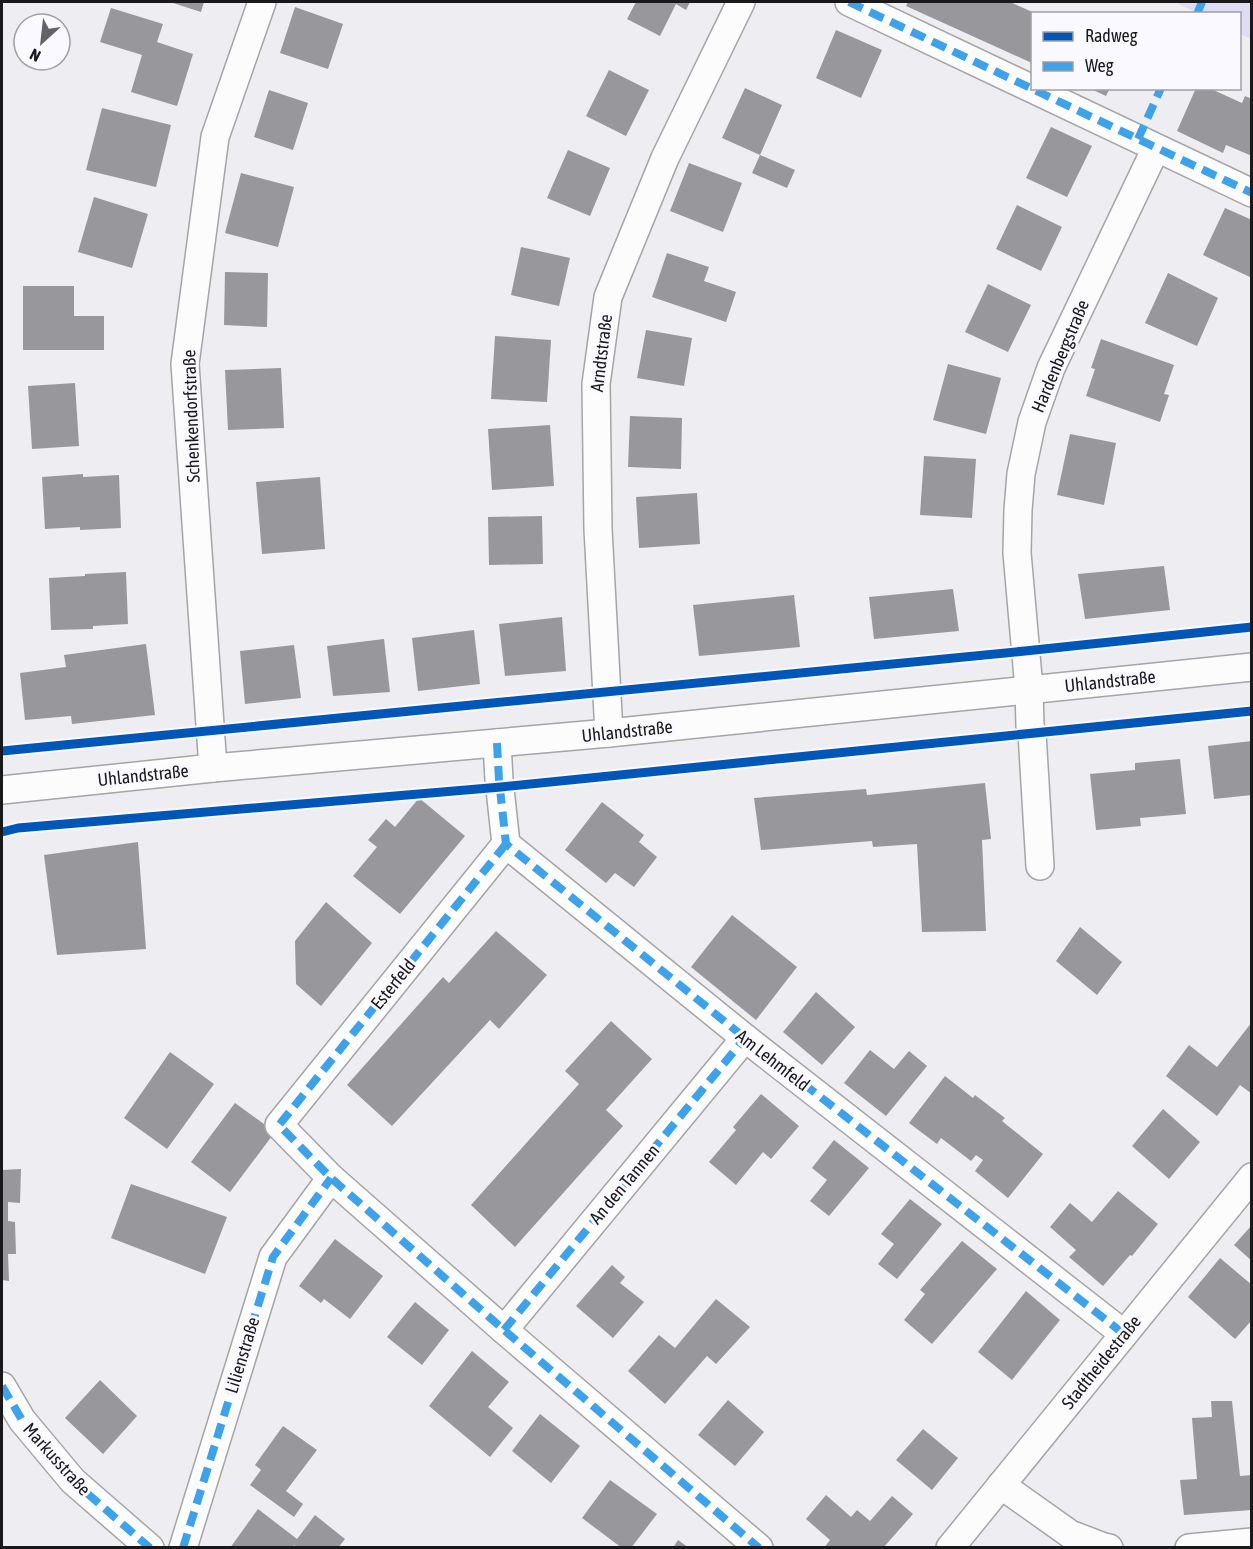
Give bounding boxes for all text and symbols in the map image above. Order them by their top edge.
north arrow [12,12,72,72]
legend [1031,12,1241,90]
text: Radweg [1085,25,1138,46]
text: N [27,45,43,66]
text: Weg [1085,55,1114,76]
street label: Hardenbergstraße [1027,297,1093,415]
street label: Arndtstraße [586,313,616,393]
street label: Schenkendorfstraße [178,349,204,483]
street label: Uhlandstraße [1064,666,1156,696]
street label: Uhlandstraße [581,716,673,746]
street label: Uhlandstraße [97,760,189,790]
street label: Esterfeld [366,955,420,1013]
street label: Am Lehmfeld [732,1025,814,1095]
street label: An den Tannen [585,1140,663,1228]
street label: Stadtheidestraße [1057,1311,1145,1413]
street label: Lilienstraße [220,1314,264,1396]
street label: Markusstraße [19,1418,95,1500]

